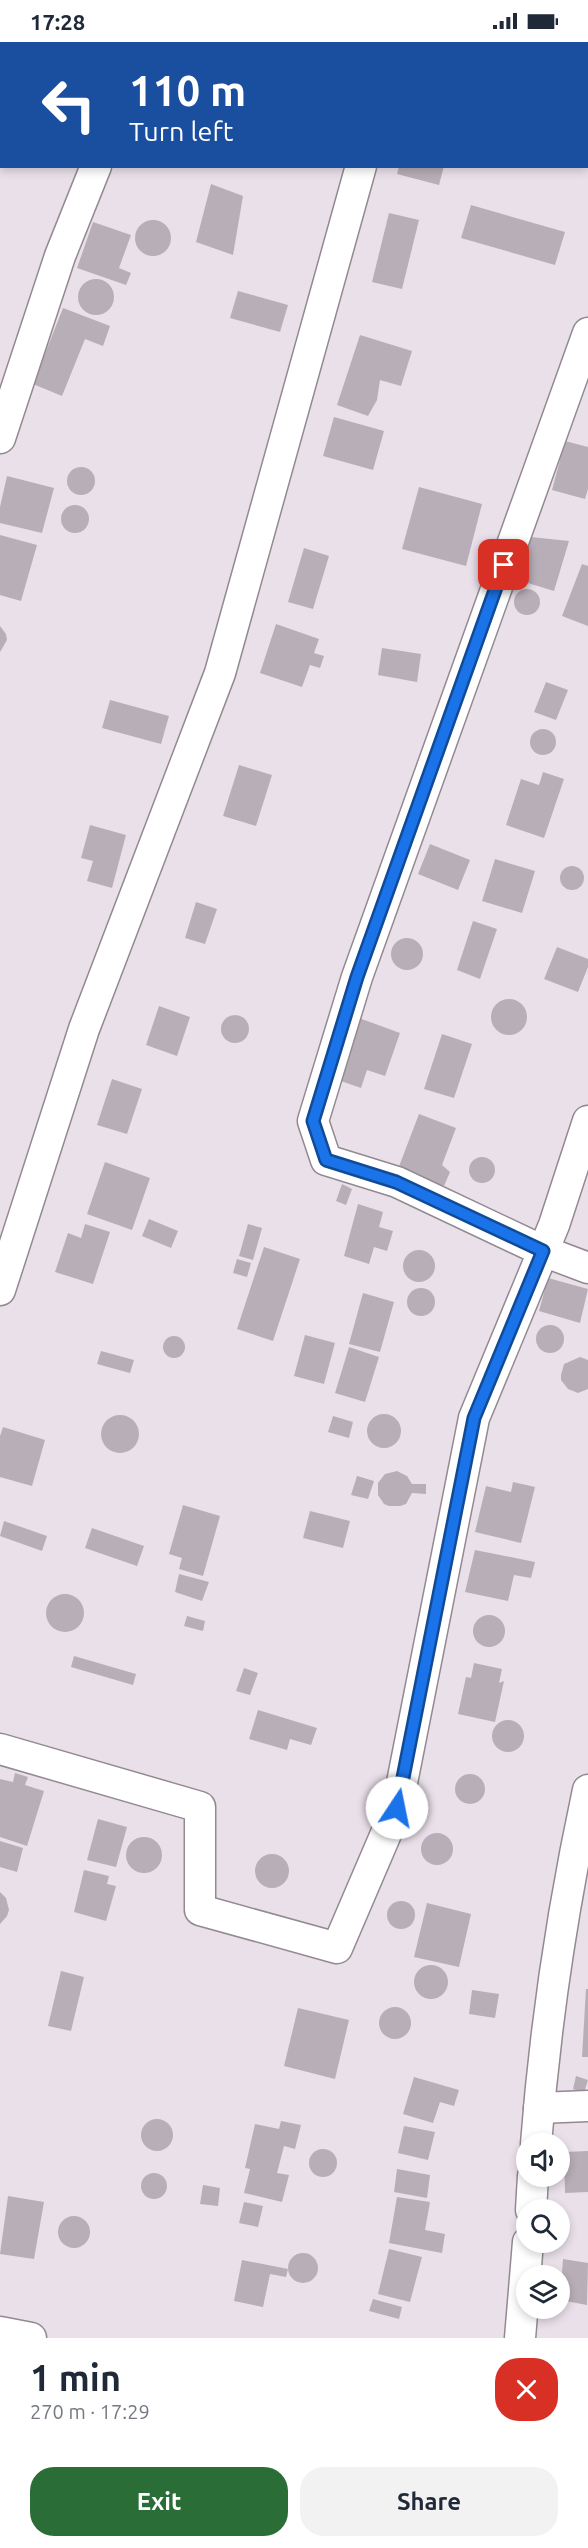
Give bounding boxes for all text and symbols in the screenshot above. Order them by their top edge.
text: 17:28 [30,9,85,34]
icon: left [30,66,108,144]
text: 110 m [129,67,246,114]
text: Turn left [129,116,233,146]
pin [478,539,529,590]
icon: arrive [487,548,520,581]
position arrow [365,1776,429,1840]
map controls [516,2133,570,2319]
button: sound [516,2133,570,2187]
button: search [516,2199,570,2253]
button: layers [516,2265,570,2319]
text: 1 min [30,2357,121,2398]
button: close [495,2358,558,2421]
text: 270 m · 17:29 [30,2400,150,2423]
button: Exit [30,2467,288,2536]
button: Share [300,2467,558,2536]

